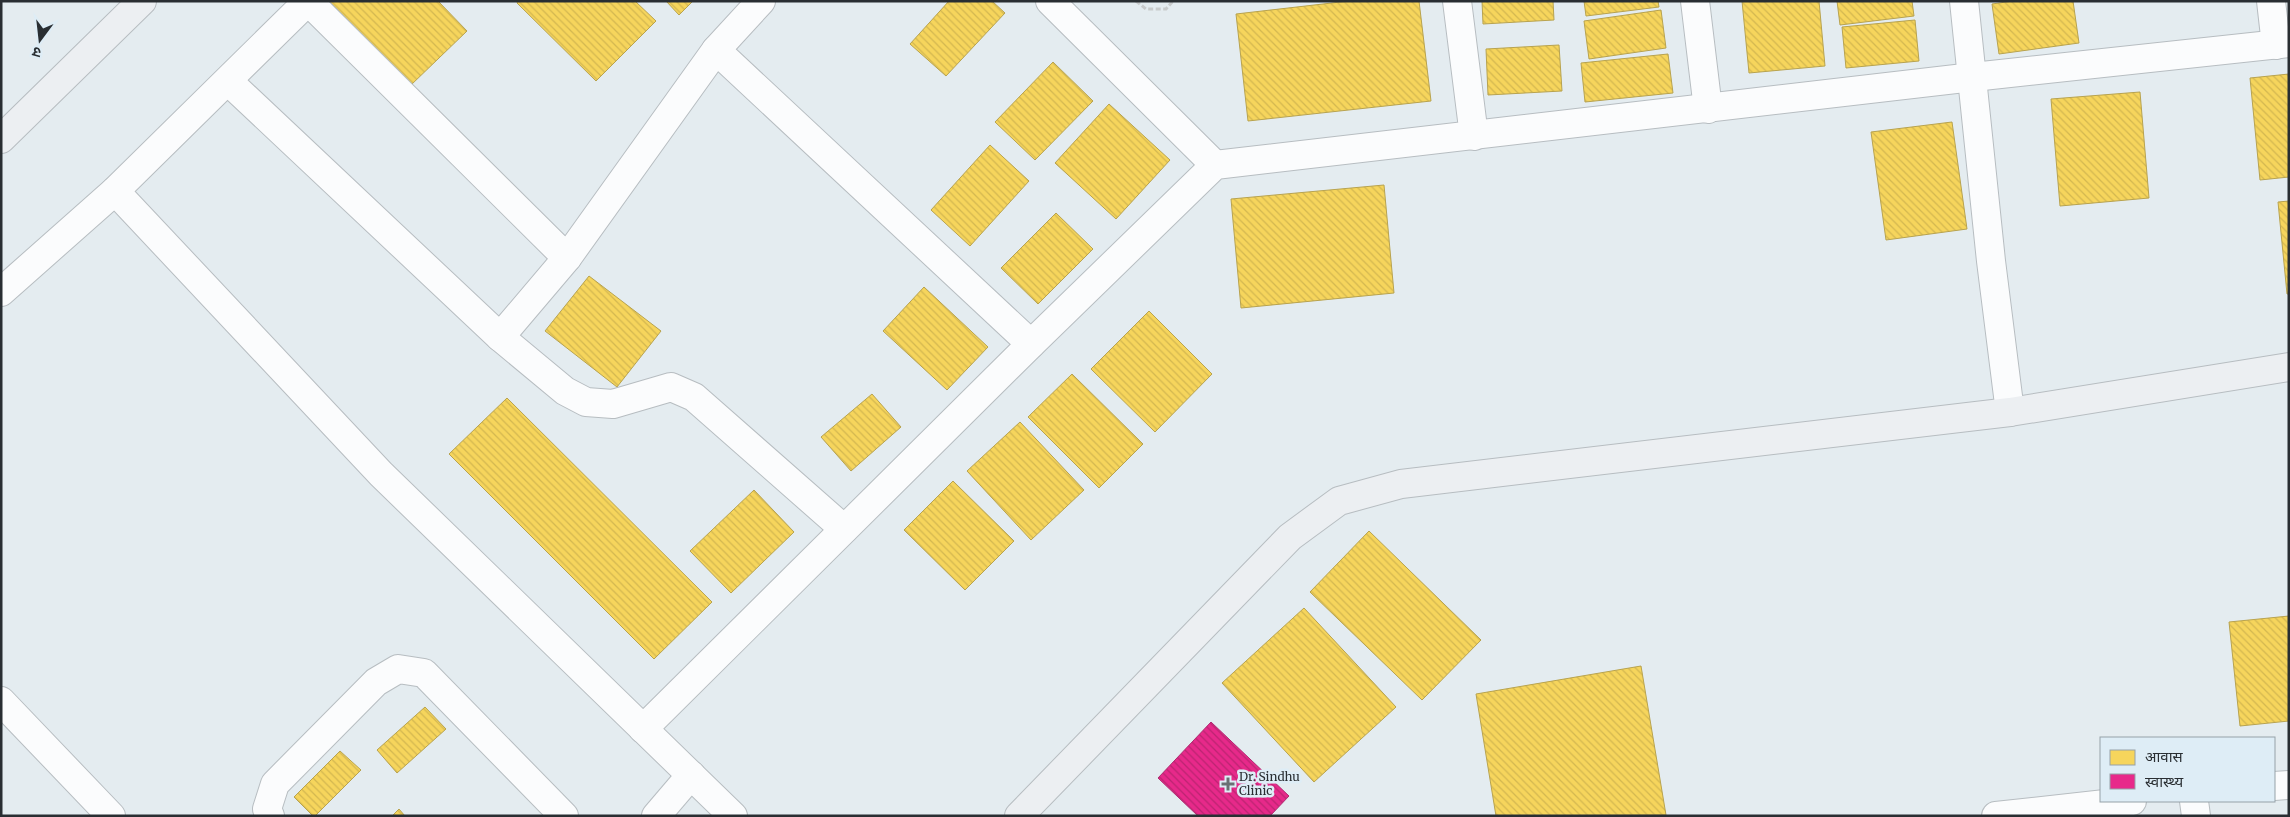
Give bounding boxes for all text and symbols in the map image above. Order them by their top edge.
north arrow [15,15,65,65]
text: उ [30,43,43,62]
legend [2100,737,2275,802]
text: आवास [2145,747,2184,766]
place label: Dr. Sindhu Clinic [1239,769,1300,798]
text: स्वास्थ्य [2145,772,2183,791]
marker: Dr. Sindhu Clinic [1221,777,1235,791]

